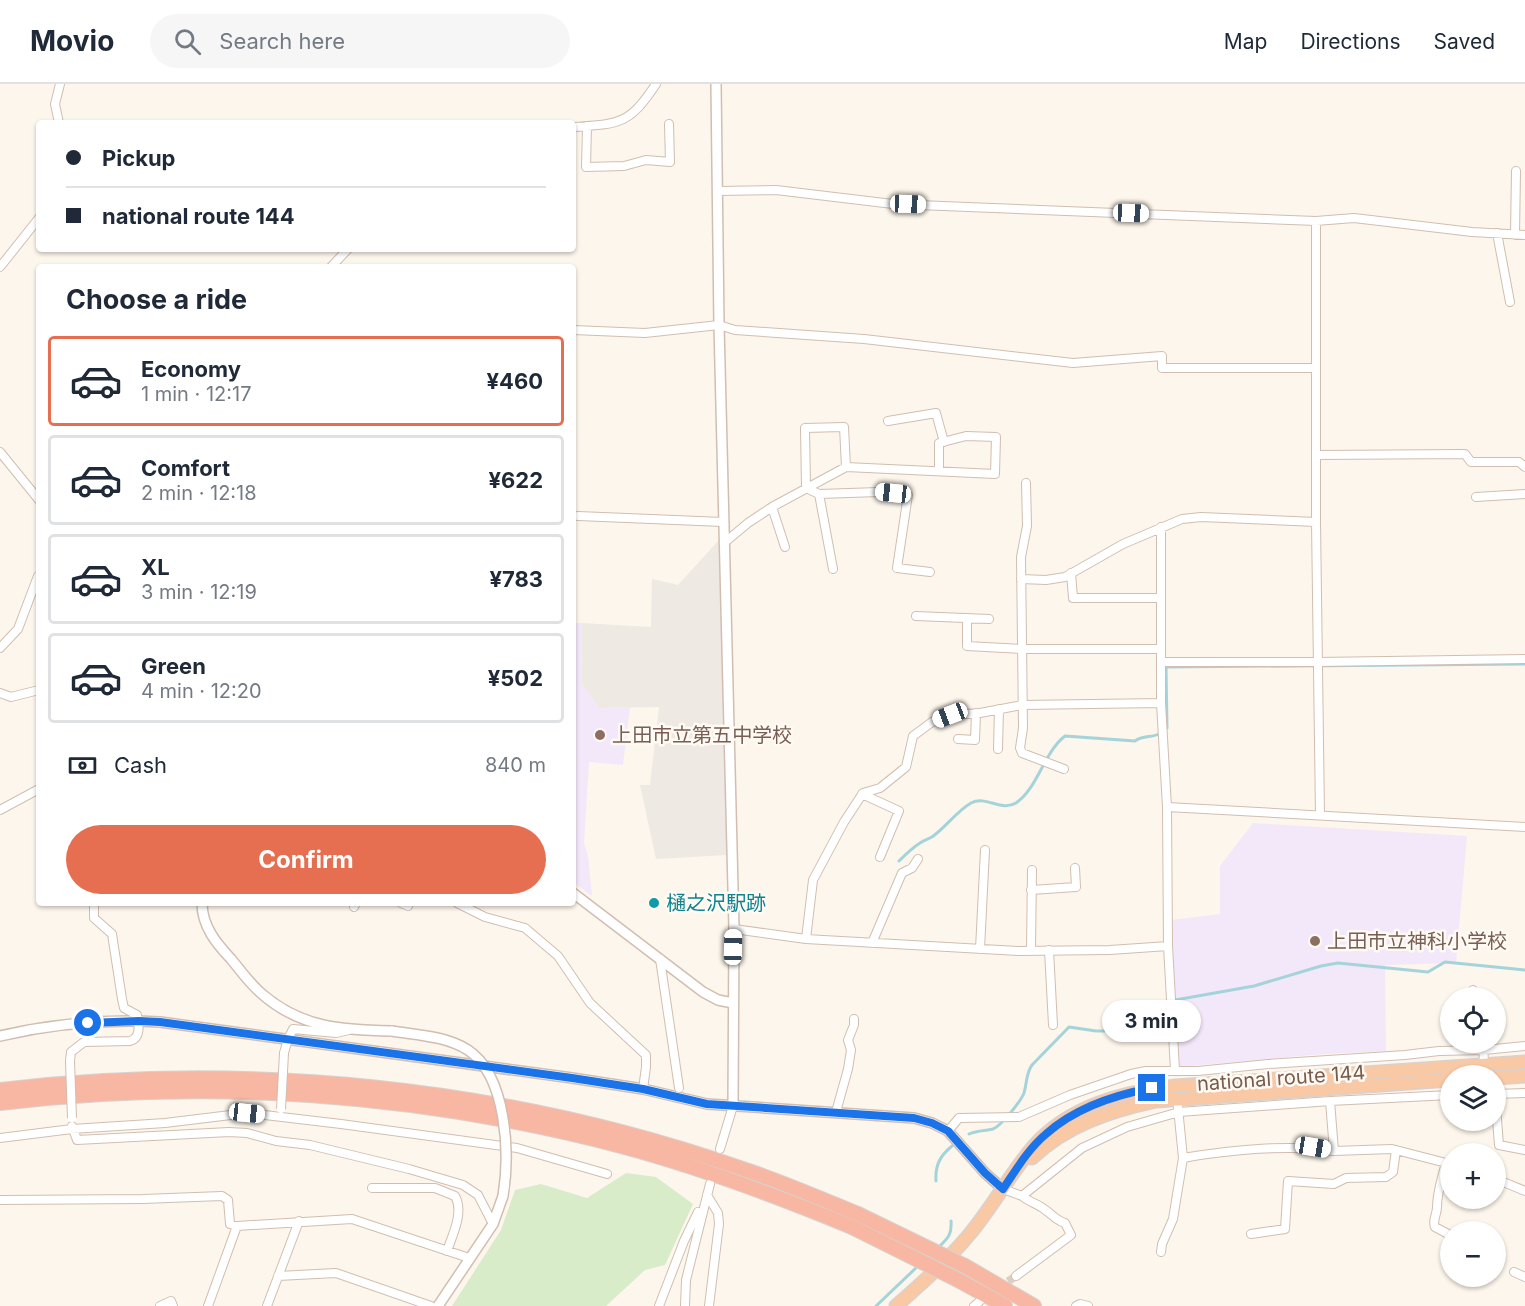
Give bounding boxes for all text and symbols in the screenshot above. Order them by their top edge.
search box [150,14,570,68]
text: Movio [30,24,114,58]
icon: search [171,25,204,58]
text: Search here [219,28,345,54]
text: Map [1224,29,1267,54]
text: Directions [1300,29,1401,54]
text: Saved [1434,29,1495,54]
text: Pickup [102,145,176,171]
car [890,194,926,214]
text: national route 144 [102,203,295,229]
car [1113,203,1149,223]
text: Choose a ride [66,283,247,316]
icon: car [69,354,123,408]
text: Economy [141,356,241,382]
text: ¥460 [486,368,543,394]
text: 1 min · 12:17 [141,382,252,406]
icon: car [69,453,123,507]
text: Comfort [141,455,230,481]
text: ¥622 [488,467,543,493]
text: 2 min · 12:18 [141,481,257,505]
car [874,482,912,504]
icon: car [69,552,123,606]
text: XL [141,554,170,580]
text: ¥783 [489,566,543,592]
text: 3 min · 12:19 [141,580,257,604]
icon: car [69,651,123,705]
text: Green [141,653,206,679]
text: ¥502 [488,665,543,691]
text: 4 min · 12:20 [141,679,262,703]
car [930,700,970,730]
place label: 上田市立第五中学校 [612,723,792,747]
marker: 上田市立第五中学校 [593,728,607,742]
icon: cash [66,749,99,782]
text: Cash [114,752,167,778]
text: 840 m [485,753,546,777]
button: Confirm [66,825,546,894]
place label: 樋之沢駅跡 [666,891,766,915]
marker: 樋之沢駅跡 [647,896,661,910]
car [724,929,742,965]
place label: 上田市立神科小学校 [1327,929,1507,953]
marker: 上田市立神科小学校 [1308,934,1322,948]
map controls [1440,987,1506,1287]
button: locate [1440,987,1506,1053]
callout: 3 min [1102,1001,1202,1043]
route start [74,1009,101,1036]
text: 3 min [1125,1009,1178,1033]
street label: national route 144 [1196,1060,1366,1096]
button: layers [1440,1065,1506,1131]
route end [1138,1074,1165,1101]
car [228,1102,266,1124]
car [1294,1135,1332,1159]
button: + [1440,1143,1506,1209]
button: − [1440,1221,1506,1287]

